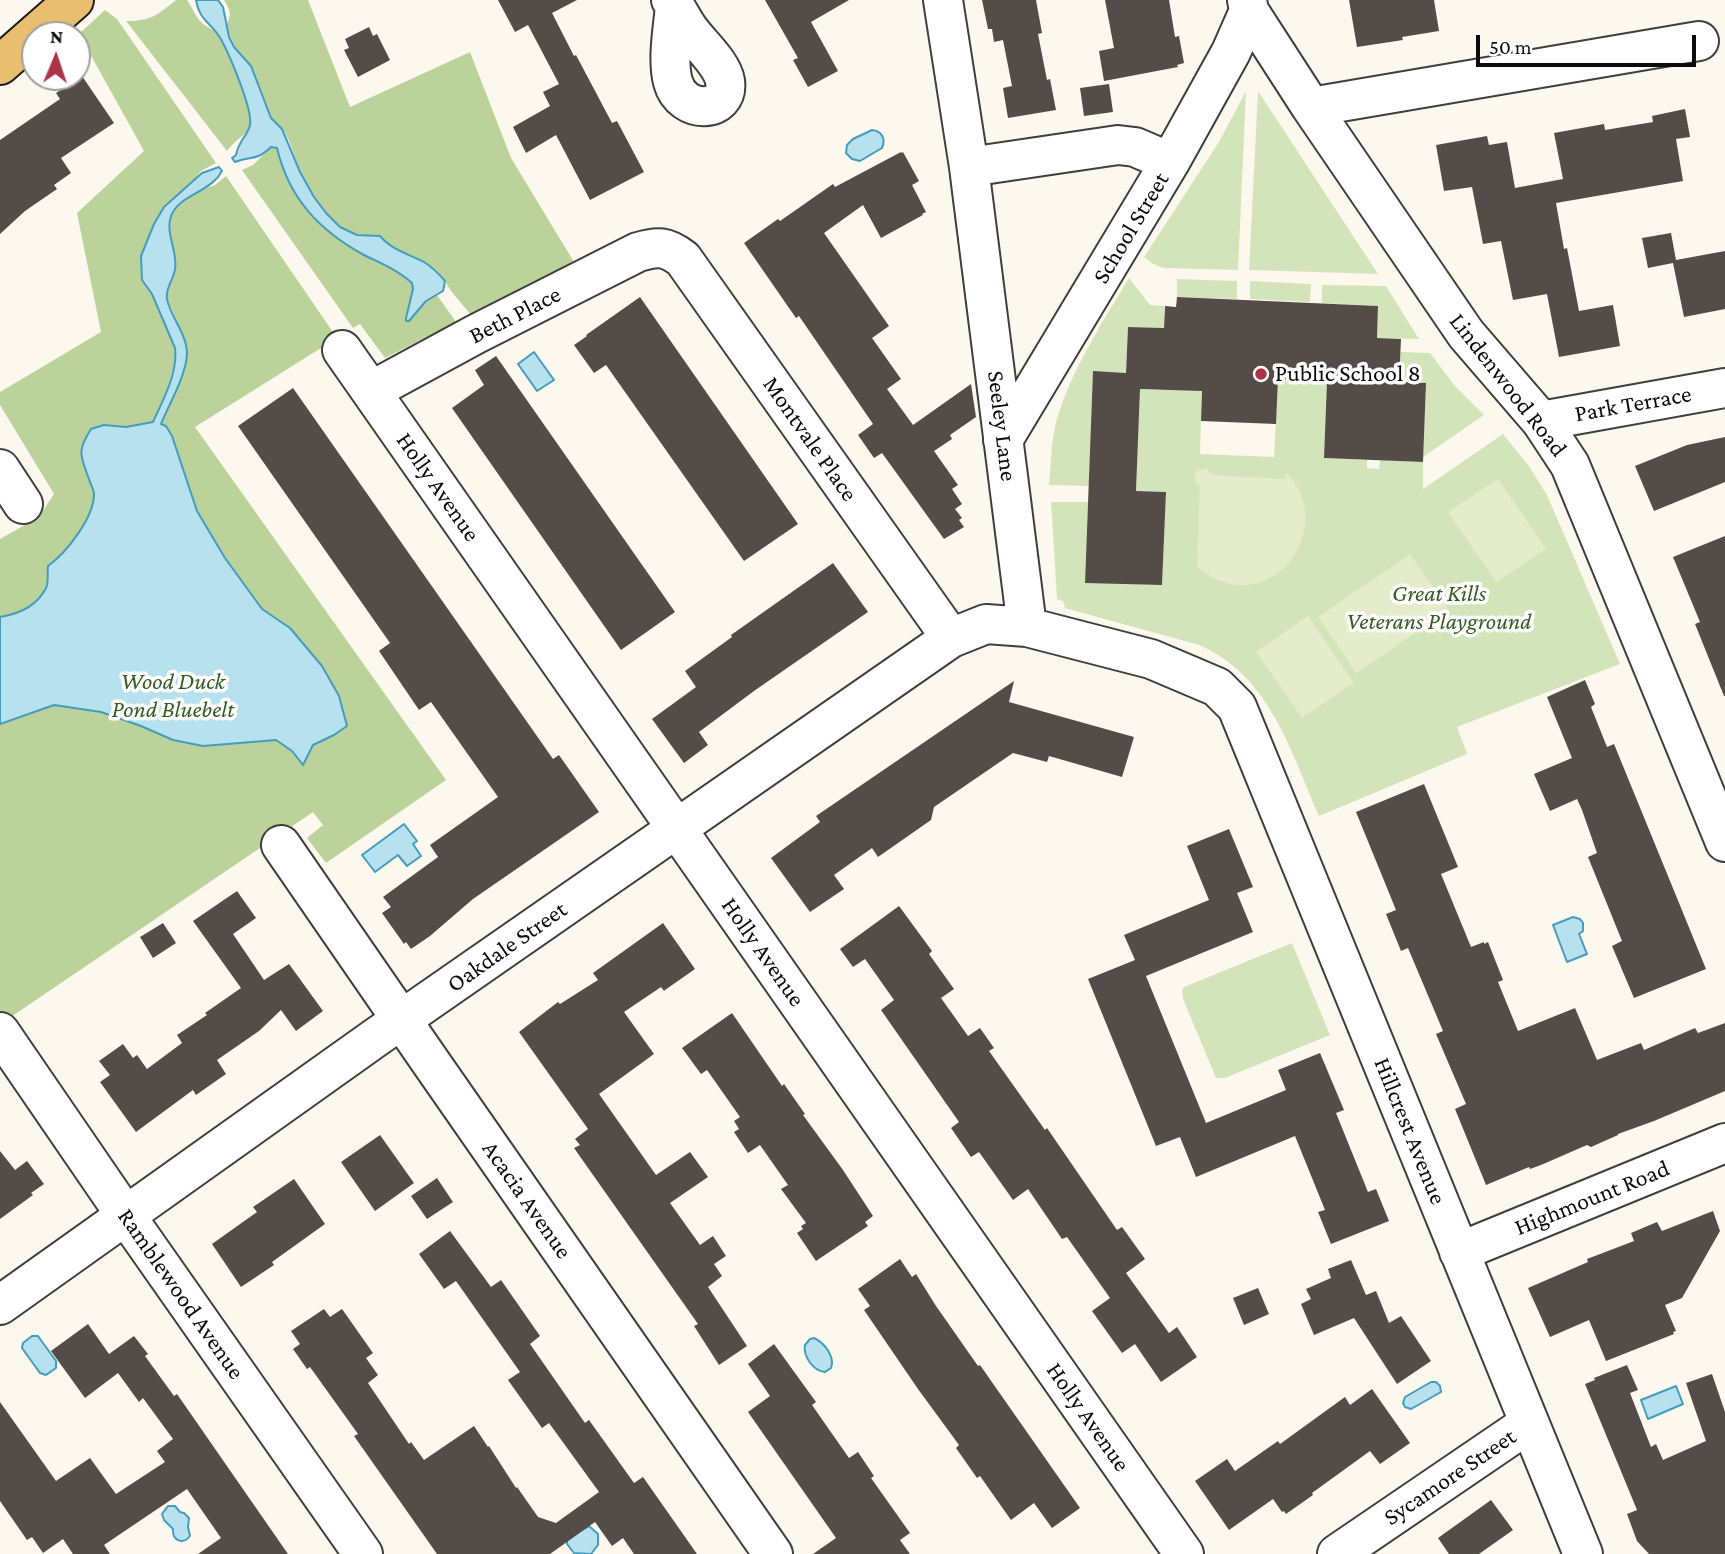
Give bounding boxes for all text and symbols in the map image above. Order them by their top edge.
north arrow [21,21,91,91]
scale bar [1480,21,1700,65]
text: N [50,26,64,47]
text: 50 m [1489,35,1532,59]
street label: School Street [1087,167,1175,289]
street label: Beth Place [464,280,566,350]
street label: Lindenwood Road [1443,307,1573,463]
place label: Public School 8 [1275,360,1421,388]
marker: Public School 8 [1253,366,1269,382]
street label: Seeley Lane [981,369,1023,483]
street label: Montvale Place [756,371,864,507]
street label: Park Terrace [1572,380,1694,428]
street label: Holly Avenue [390,427,486,547]
park label: Great Kills Veterans Playground [1347,580,1531,636]
park label: Wood Duck Pond Bluebelt [112,668,234,724]
street label: Holly Avenue [715,892,811,1012]
street label: Oakdale Street [441,895,573,999]
street label: Hillcrest Avenue [1367,1053,1453,1209]
street label: Acacia Avenue [476,1136,578,1264]
street label: Highmount Road [1510,1154,1674,1242]
street label: Ramblewood Avenue [111,1203,251,1385]
street label: Holly Avenue [1040,1357,1136,1477]
street label: Sycamore Street [1378,1422,1522,1532]

